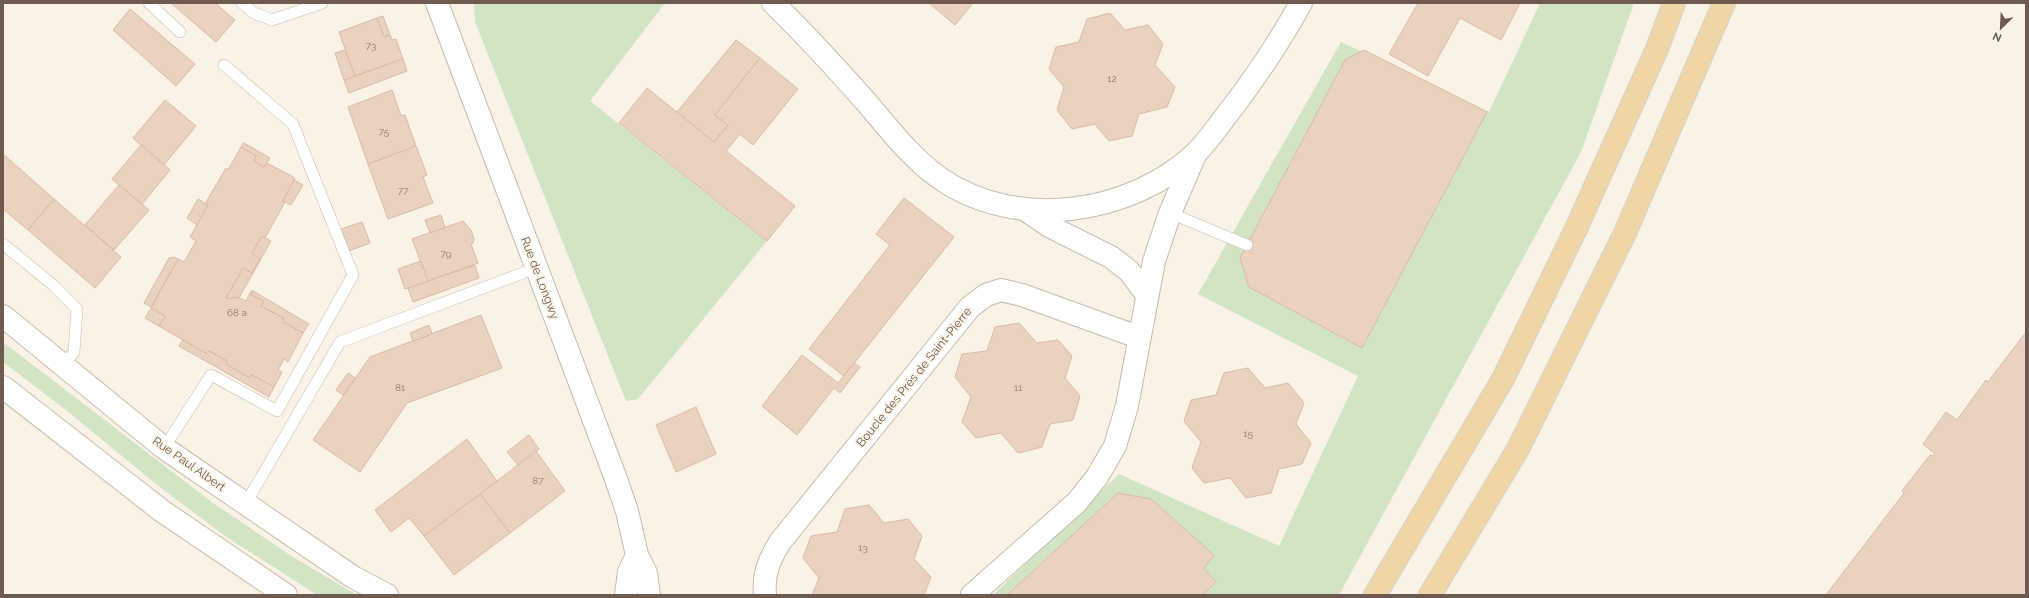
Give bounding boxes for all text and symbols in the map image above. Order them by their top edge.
north arrow [1981,8,2021,48]
text: N [1991,29,2004,44]
house number: 73 [366,40,376,51]
house number: 12 [1107,73,1117,84]
house number: 75 [379,126,390,137]
house number: 77 [398,185,409,196]
street label: Rue de Longwy [518,235,562,322]
house number: 79 [440,248,452,259]
street label: Boucle des Prés de Saint-Pierre [853,304,975,450]
house number: 68 a [227,307,247,318]
house number: 81 [395,382,406,393]
house number: 11 [1014,382,1023,393]
house number: 15 [1243,428,1253,439]
street label: Rue Paul Albert [150,434,228,494]
house number: 87 [532,475,544,486]
house number: 13 [858,542,868,553]

